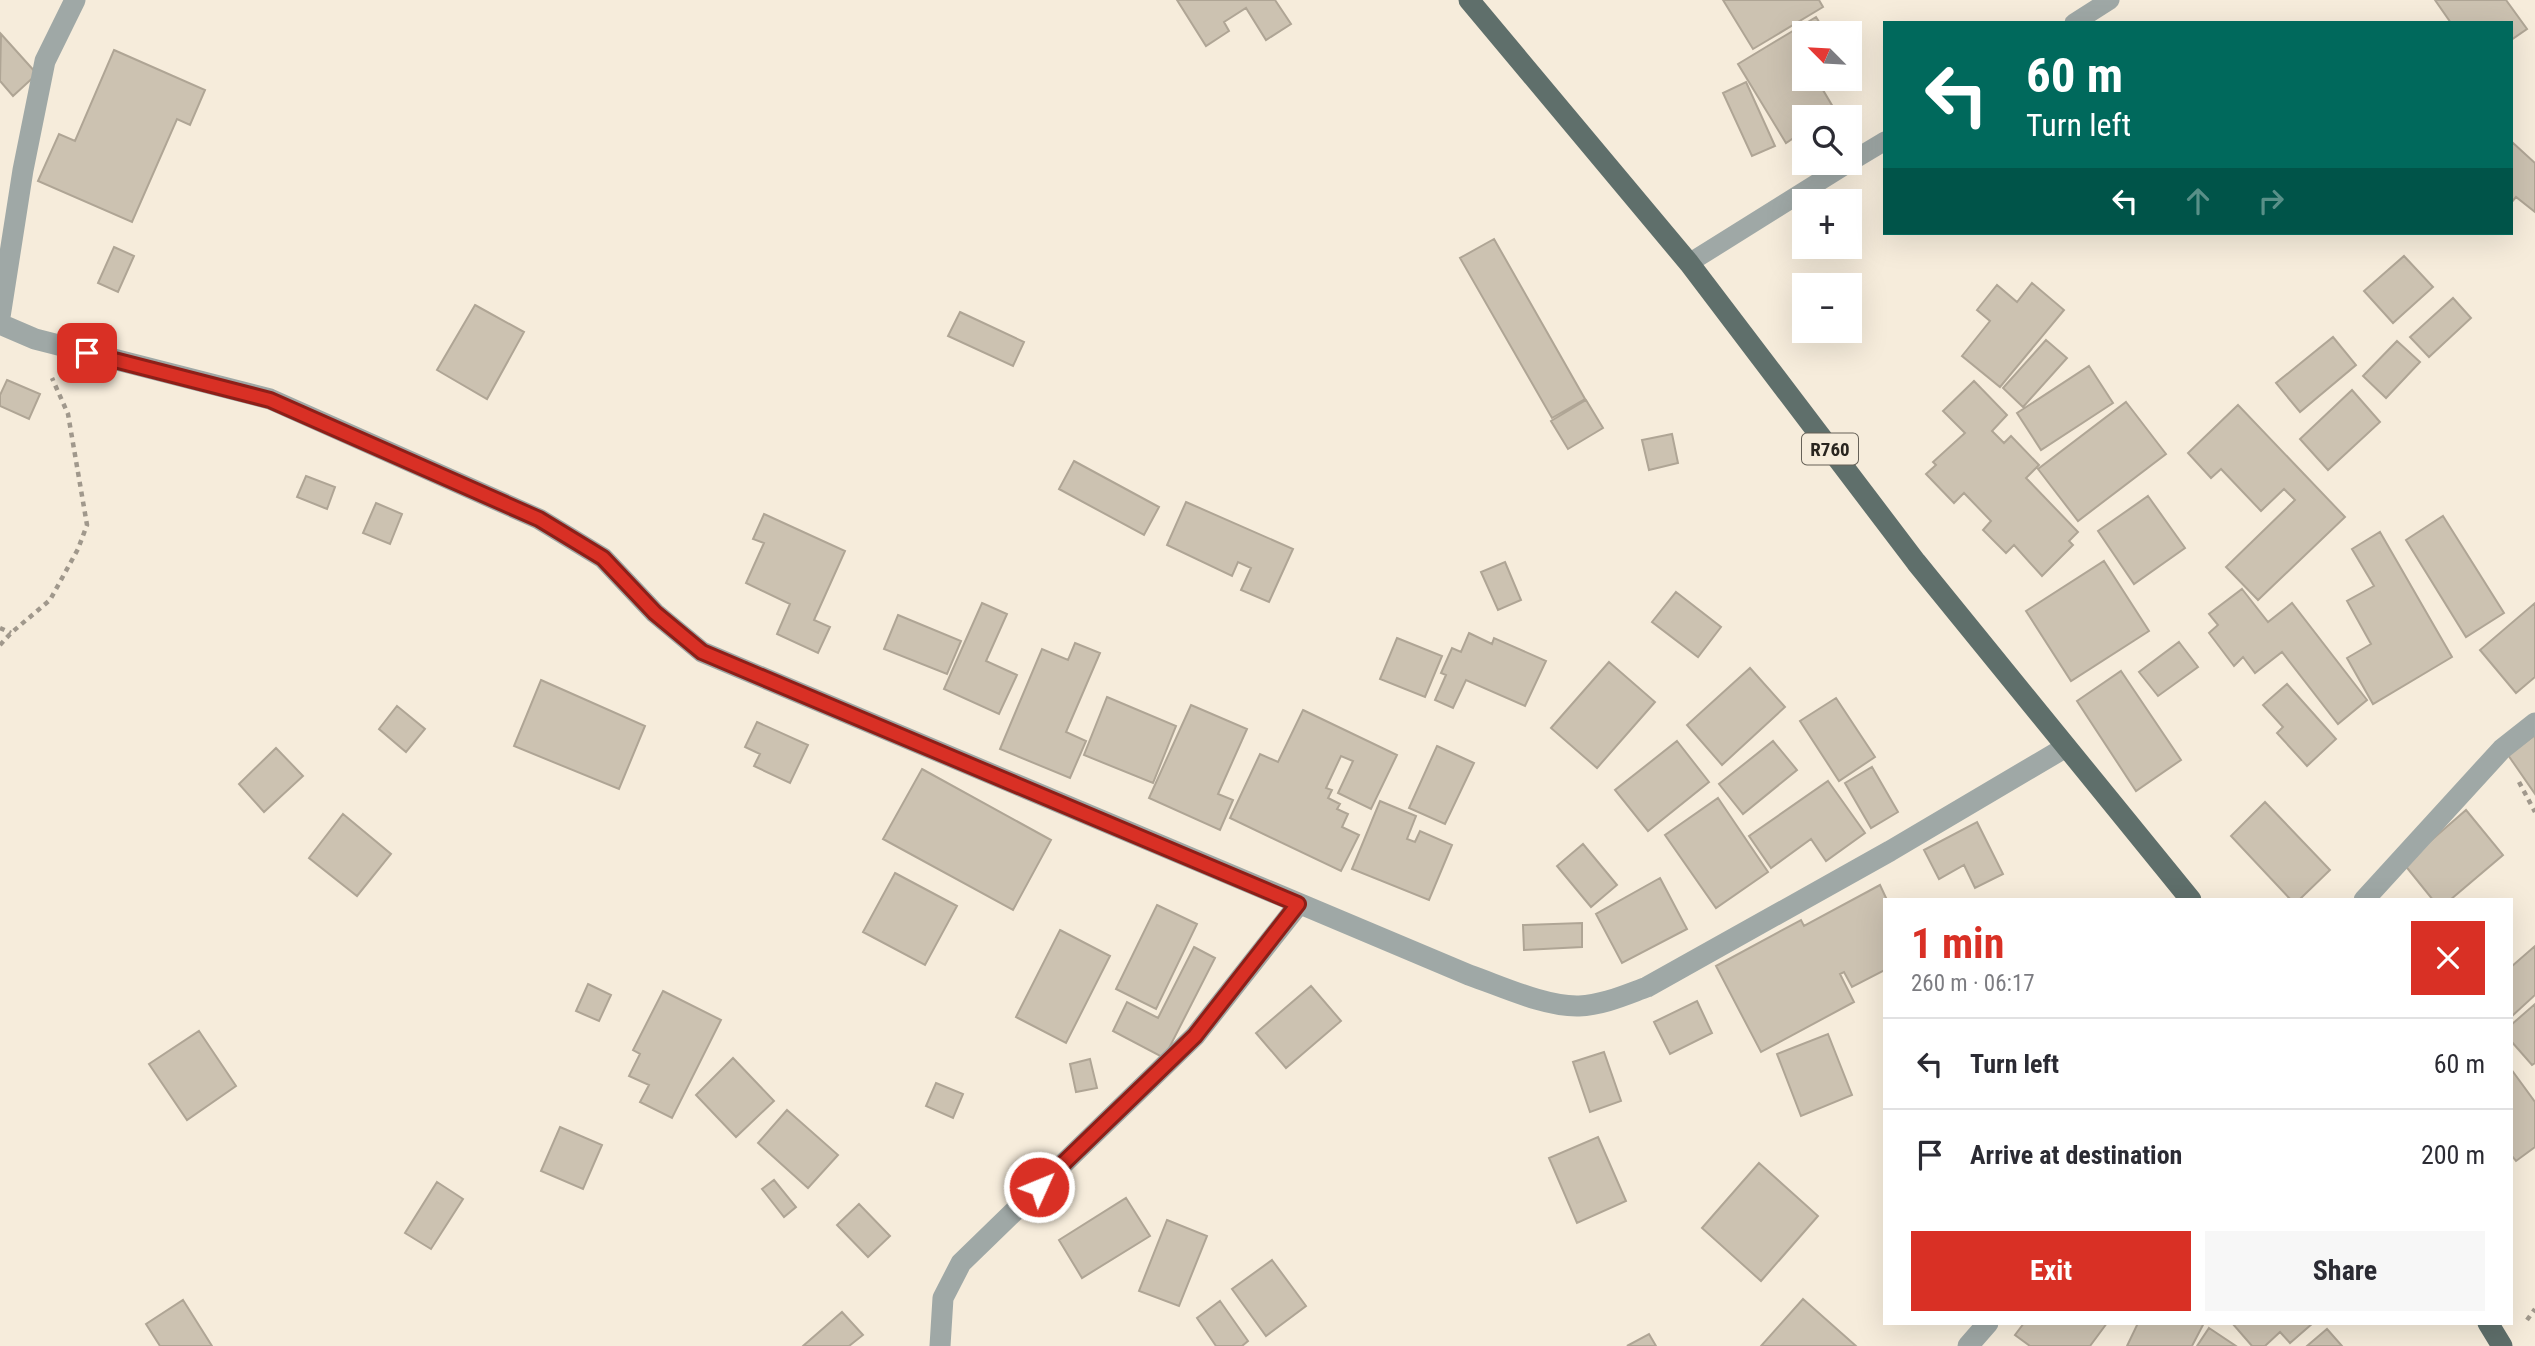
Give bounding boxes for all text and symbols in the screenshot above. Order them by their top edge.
north arrow [1792,21,1862,91]
map controls [1792,21,1862,343]
text: 60 m [2026,47,2123,104]
icon: left [1911,49,2002,140]
button: search [1792,105,1862,175]
text: Turn left [2026,106,2131,144]
icon: left [2106,182,2144,220]
icon: ahead [2179,182,2217,220]
icon: right [2252,182,2290,220]
button: + [1792,189,1862,259]
button: − [1792,273,1862,343]
pin [57,323,117,383]
icon: arrive [68,334,106,372]
road number: R760 [1802,433,1858,464]
text: 1 min [1911,919,2004,968]
button: close [2411,921,2485,995]
text: 260 m · 06:17 [1911,970,2035,997]
icon: left [1911,1045,1949,1083]
text: Turn left [1970,1049,2059,1079]
text: 60 m [2434,1049,2485,1079]
icon: arrive [1911,1136,1949,1174]
text: Arrive at destination [1970,1140,2182,1170]
text: 200 m [2421,1140,2485,1170]
position arrow [1002,1150,1076,1224]
button: Exit [1911,1231,2191,1311]
button: Share [2205,1231,2485,1311]

